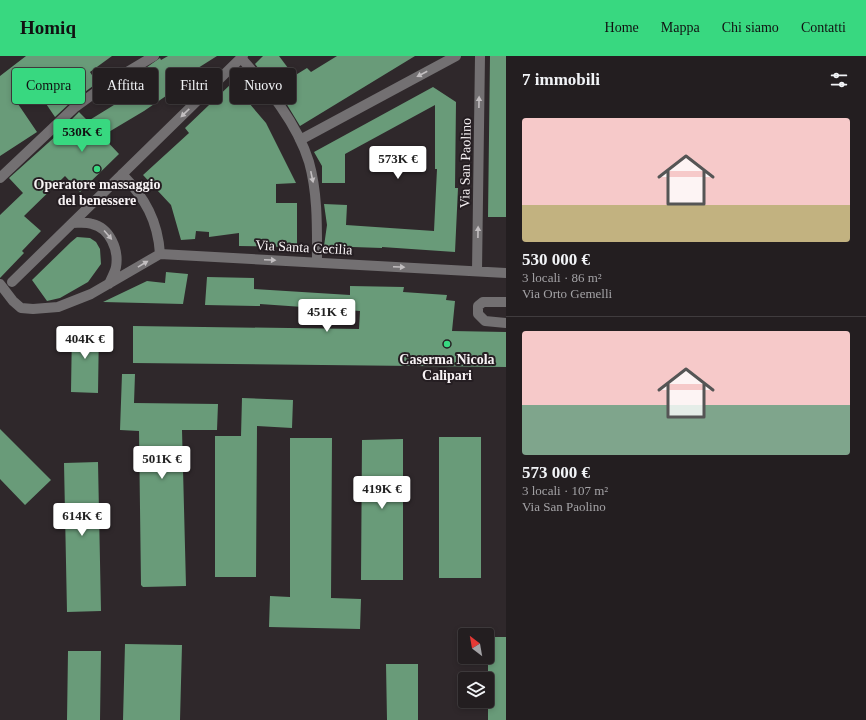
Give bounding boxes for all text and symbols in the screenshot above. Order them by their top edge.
text: Homiq [20,17,76,38]
text: Home [605,20,639,35]
text: Mappa [661,20,700,35]
text: Chi siamo [722,20,779,35]
text: Contatti [801,20,846,35]
chip: Compra [12,68,85,104]
chip: Affitta [93,68,158,104]
chip: Filtri [166,68,222,104]
chip: Nuovo [230,68,296,104]
icon: filters [828,69,850,91]
text: 7 immobili [522,70,600,89]
one-way arrow [416,71,428,78]
one-way arrow [476,95,482,108]
one-way arrow [180,108,190,118]
street label: Via San Paolino [457,118,474,208]
pin: 530K € [49,119,115,153]
text: 530K € [62,124,102,139]
icon: home [650,144,722,216]
pin: 573K € [365,146,431,180]
text: 573K € [378,151,418,166]
marker: Operatore massaggio del benessere [92,164,102,174]
one-way arrow [309,171,315,183]
place label: Operatore massaggio del benessere [34,177,160,208]
one-way arrow [475,225,481,238]
one-way arrow [103,230,112,241]
street label: Via Santa Cecilia [255,237,354,258]
text: 530 000 € [522,250,590,269]
one-way arrow [264,256,276,263]
one-way arrow [137,261,149,268]
one-way arrow [393,263,405,270]
text: 3 locali · 86 m² [522,270,602,285]
text: Via Orto Gemelli [522,286,612,301]
pin: 451K € [294,299,360,333]
text: 451K € [307,304,347,319]
pin: 404K € [52,326,118,360]
text: 404K € [65,331,105,346]
marker: Caserma Nicola Calipari [442,339,452,349]
place label: Caserma Nicola Calipari [399,352,495,383]
icon: home [650,357,722,429]
pin: 501K € [129,446,195,480]
text: 501K € [142,451,182,466]
text: 573 000 € [522,463,590,482]
pin: 419K € [349,476,415,510]
text: 419K € [362,481,402,496]
text: 3 locali · 107 m² [522,483,608,498]
text: Via San Paolino [522,499,606,514]
pin: 614K € [49,503,115,537]
text: 614K € [62,508,102,523]
north arrow [458,628,494,664]
map controls [458,628,494,708]
button: layers [458,672,494,708]

